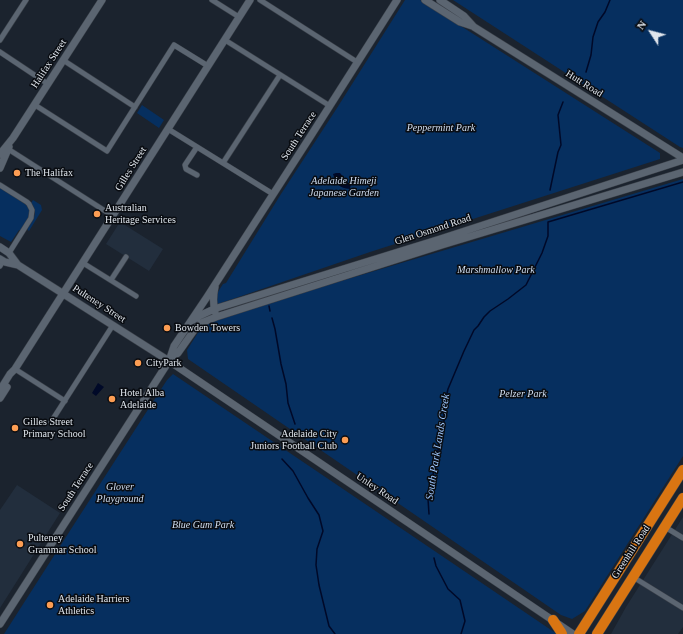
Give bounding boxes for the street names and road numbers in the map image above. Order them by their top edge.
street label: Halifax Street [29,37,69,91]
street label: Hutt Road [563,68,605,100]
street label: South Terrace [279,109,319,163]
street label: Gilles Street [113,145,149,193]
street label: Glen Osmond Road [393,212,473,248]
street label: Pulteney Street [70,282,128,326]
street label: South Terrace [56,460,96,514]
street label: Unley Road [354,471,400,507]
street label: Greenhill Road [609,523,653,581]

